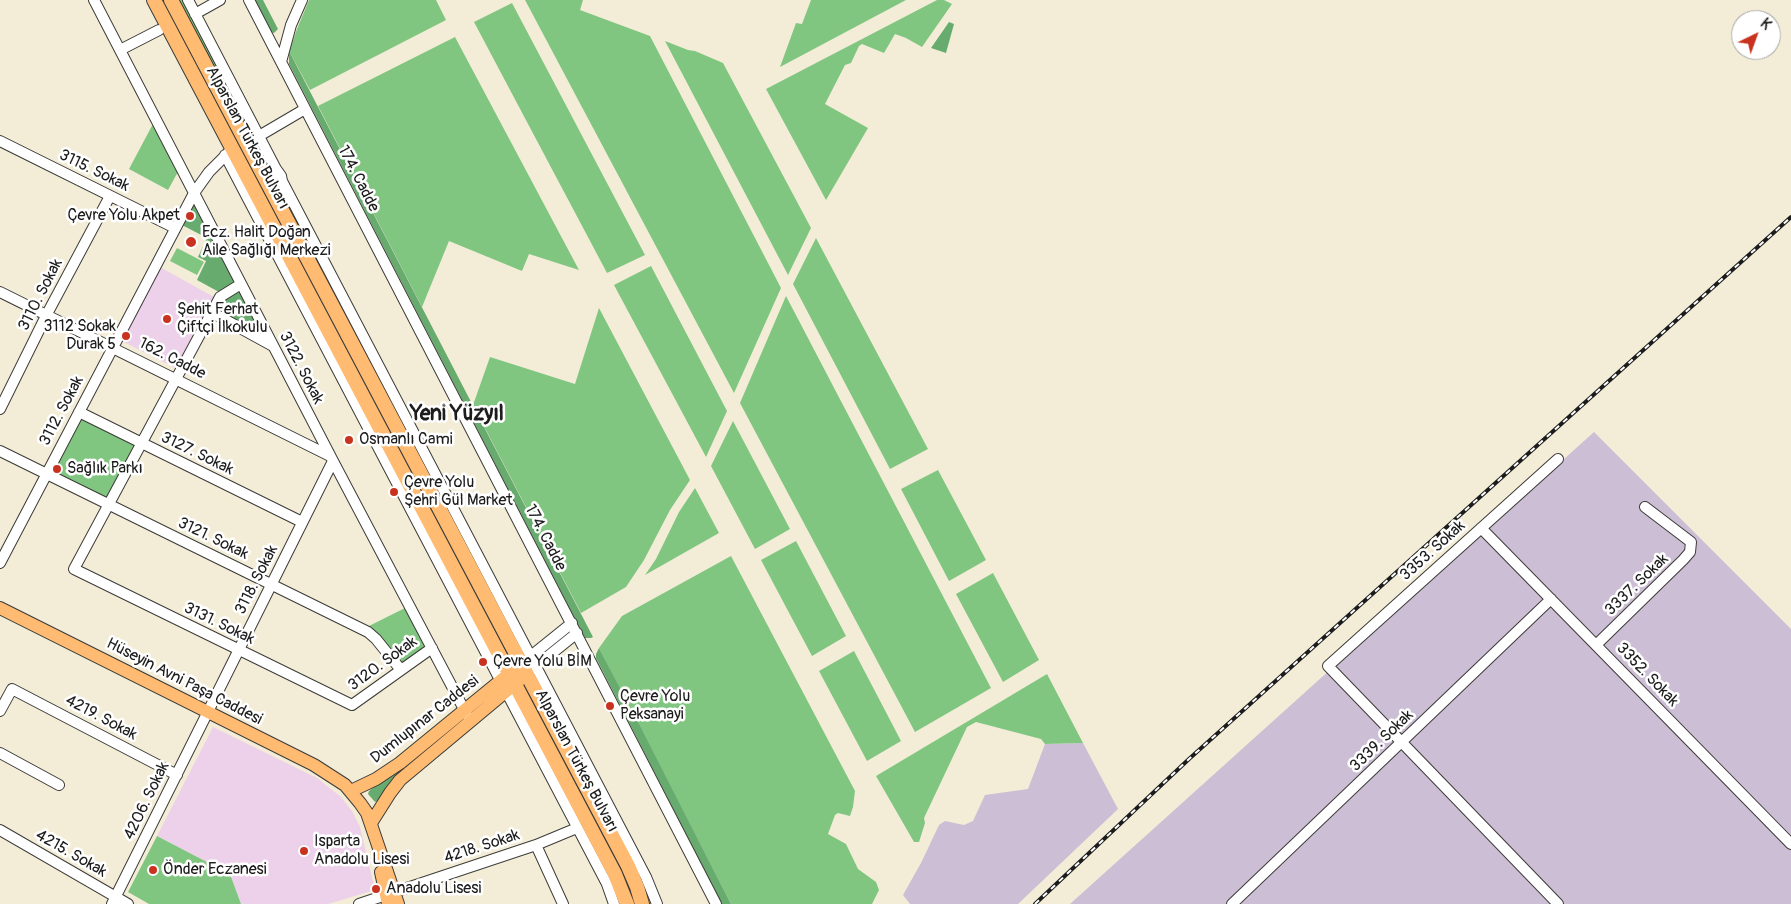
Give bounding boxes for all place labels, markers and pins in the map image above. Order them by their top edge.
place label: Çevre Yolu Akpet [67,206,180,226]
marker: Çevre Yolu Akpet [184,210,196,222]
place label: Ecz. Halit Doğan Aile Sağlığı Merkezi [202,223,331,261]
marker: Ecz. Halit Doğan Aile Sağlığı Merkezi [184,235,198,249]
place label: Şehit Ferhat Çiftçi İlkokulu [177,300,268,338]
marker: Şehit Ferhat Çiftçi İlkokulu [161,313,173,325]
place label: 3112 Sokak Durak 5 [43,317,116,355]
marker: 3112 Sokak Durak 5 [120,330,132,342]
place label: Osmanlı Cami [359,430,452,450]
marker: Osmanlı Cami [343,434,355,446]
place label: Sağlık Parkı [67,459,143,479]
marker: Sağlık Parkı [51,463,63,475]
place label: Çevre Yolu Şehri Gül Market [404,473,513,511]
marker: Çevre Yolu Şehri Gül Market [388,486,400,498]
place label: Çevre Yolu BİM [493,652,592,672]
marker: Çevre Yolu BİM [477,656,489,668]
place label: Çevre Yolu Peksanayi [620,687,690,725]
marker: Çevre Yolu Peksanayi [604,700,616,712]
place label: Isparta Anadolu Lisesi [314,832,409,870]
marker: Isparta Anadolu Lisesi [298,845,310,857]
place label: Önder Eczanesi [163,860,267,880]
marker: Önder Eczanesi [147,864,159,876]
place label: Anadolu Lisesi [386,879,481,899]
marker: Anadolu Lisesi [370,883,382,895]

